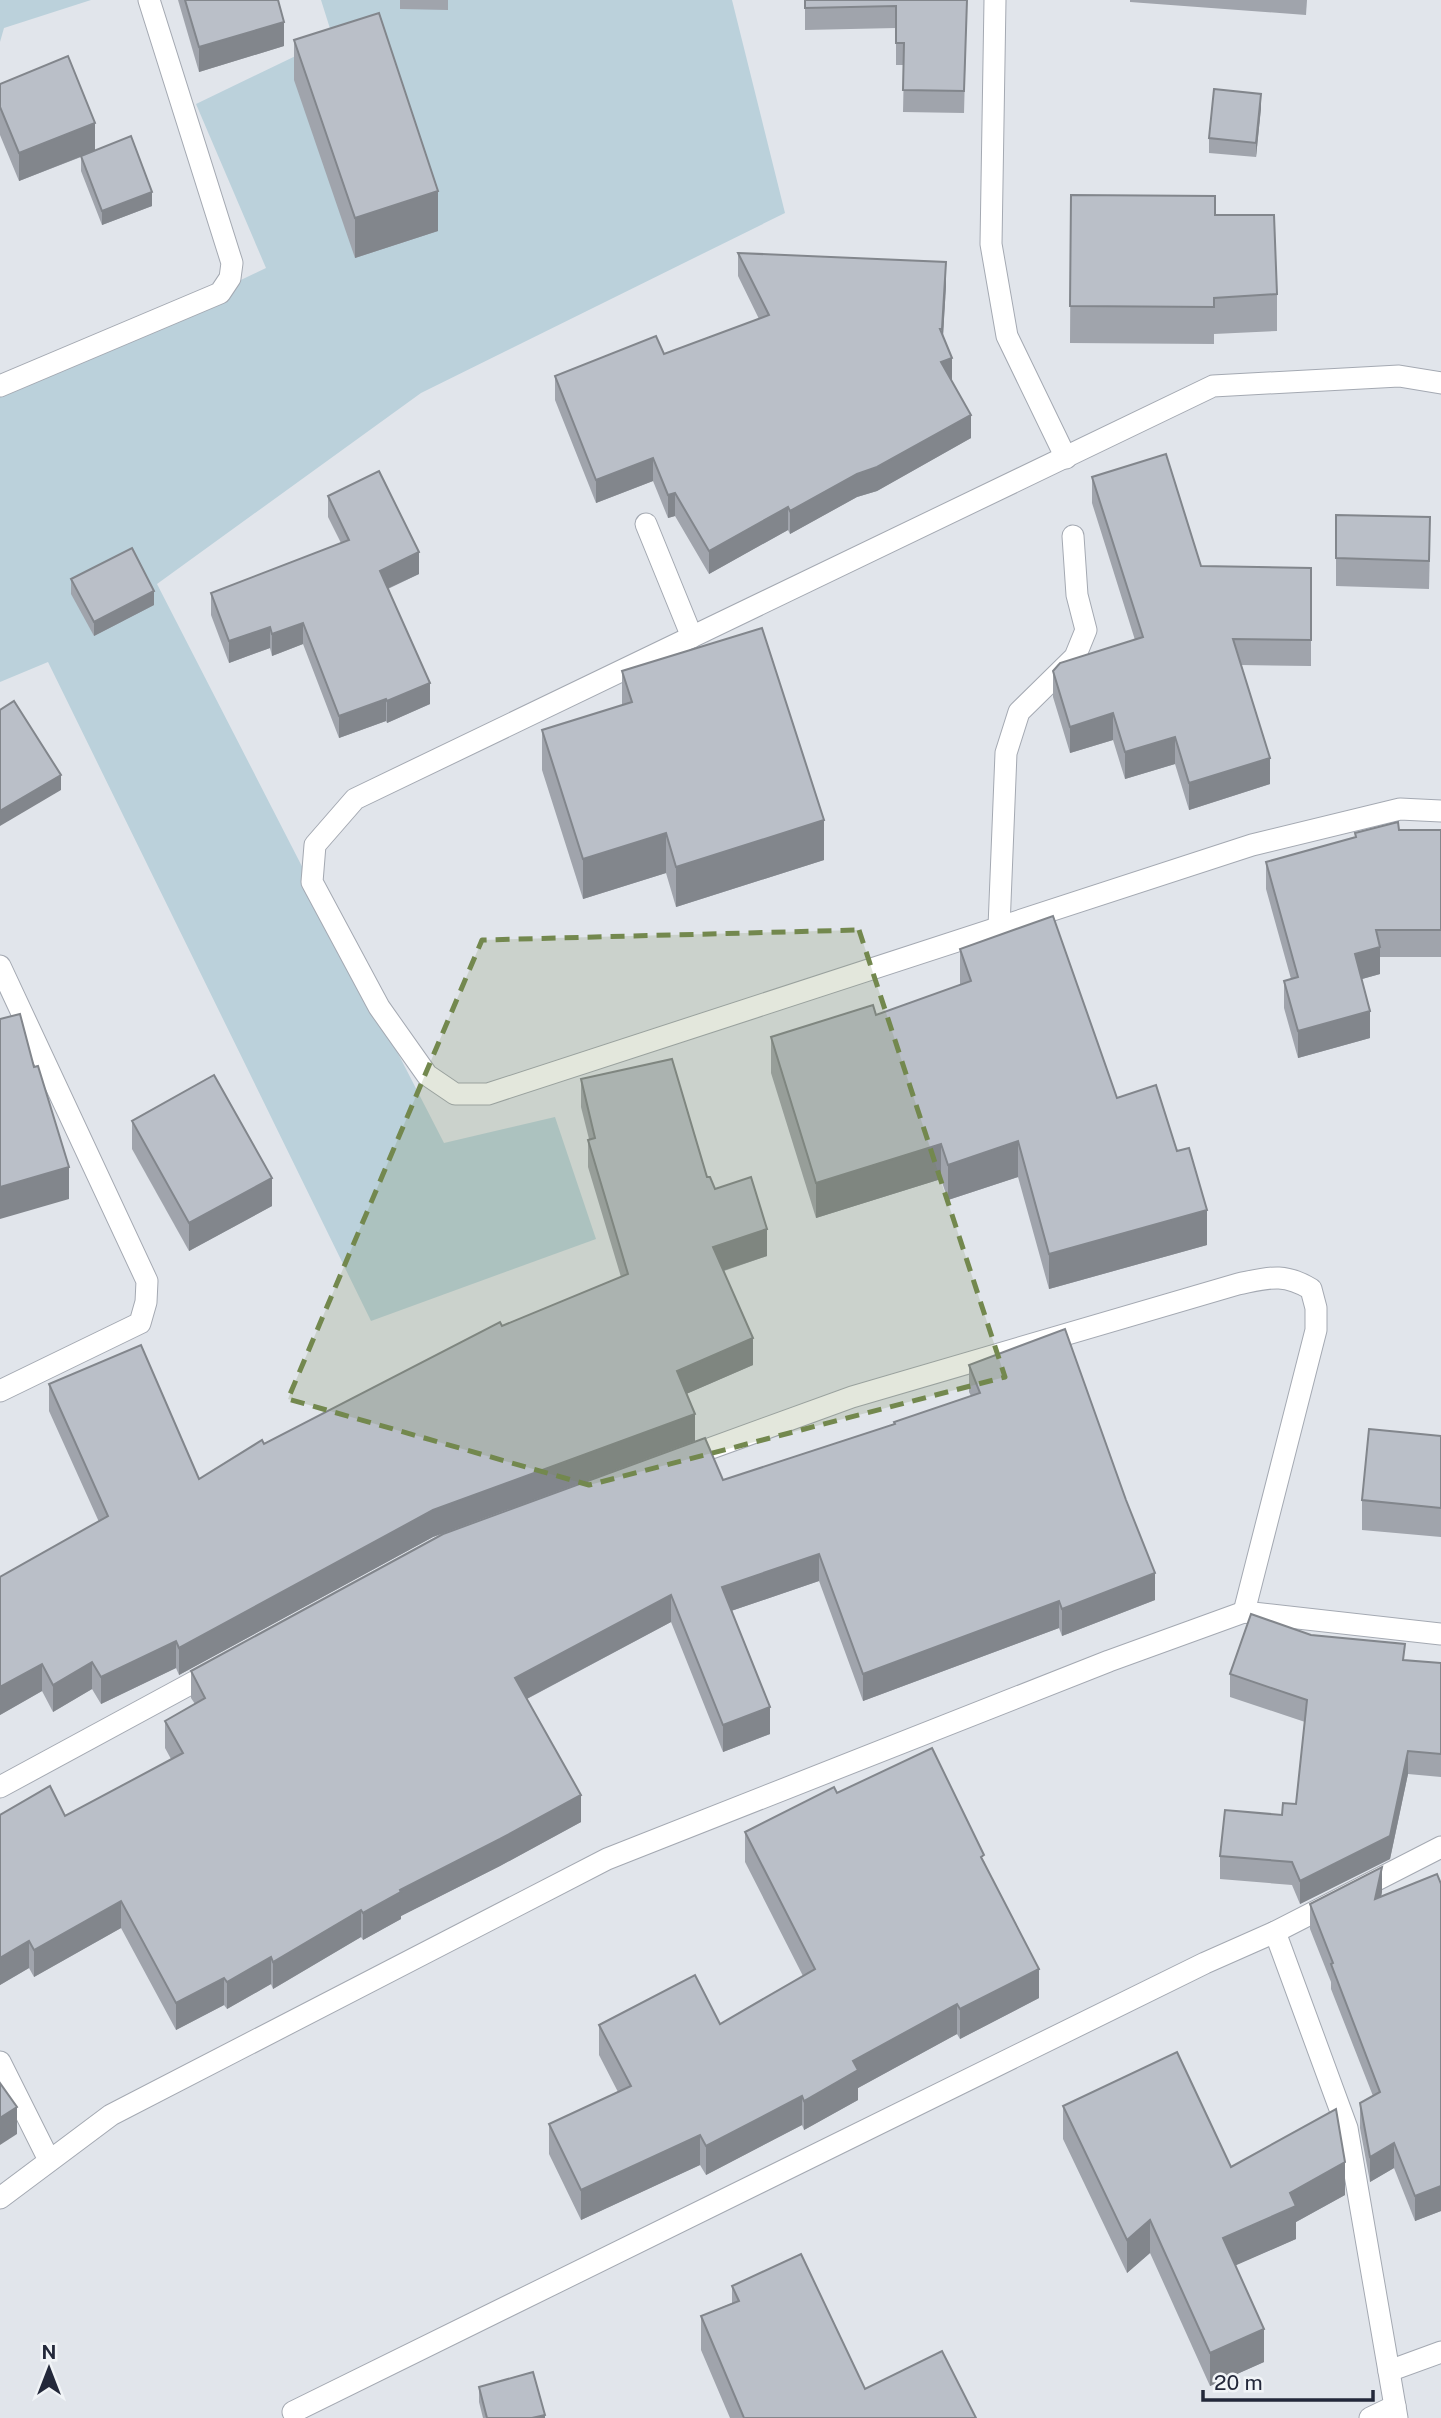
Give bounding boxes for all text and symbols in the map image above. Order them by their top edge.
north arrow [14,2334,84,2404]
text: N [42,2341,56,2363]
scale bar [1203,2358,1373,2402]
text: 20 m [1214,2370,1263,2395]

